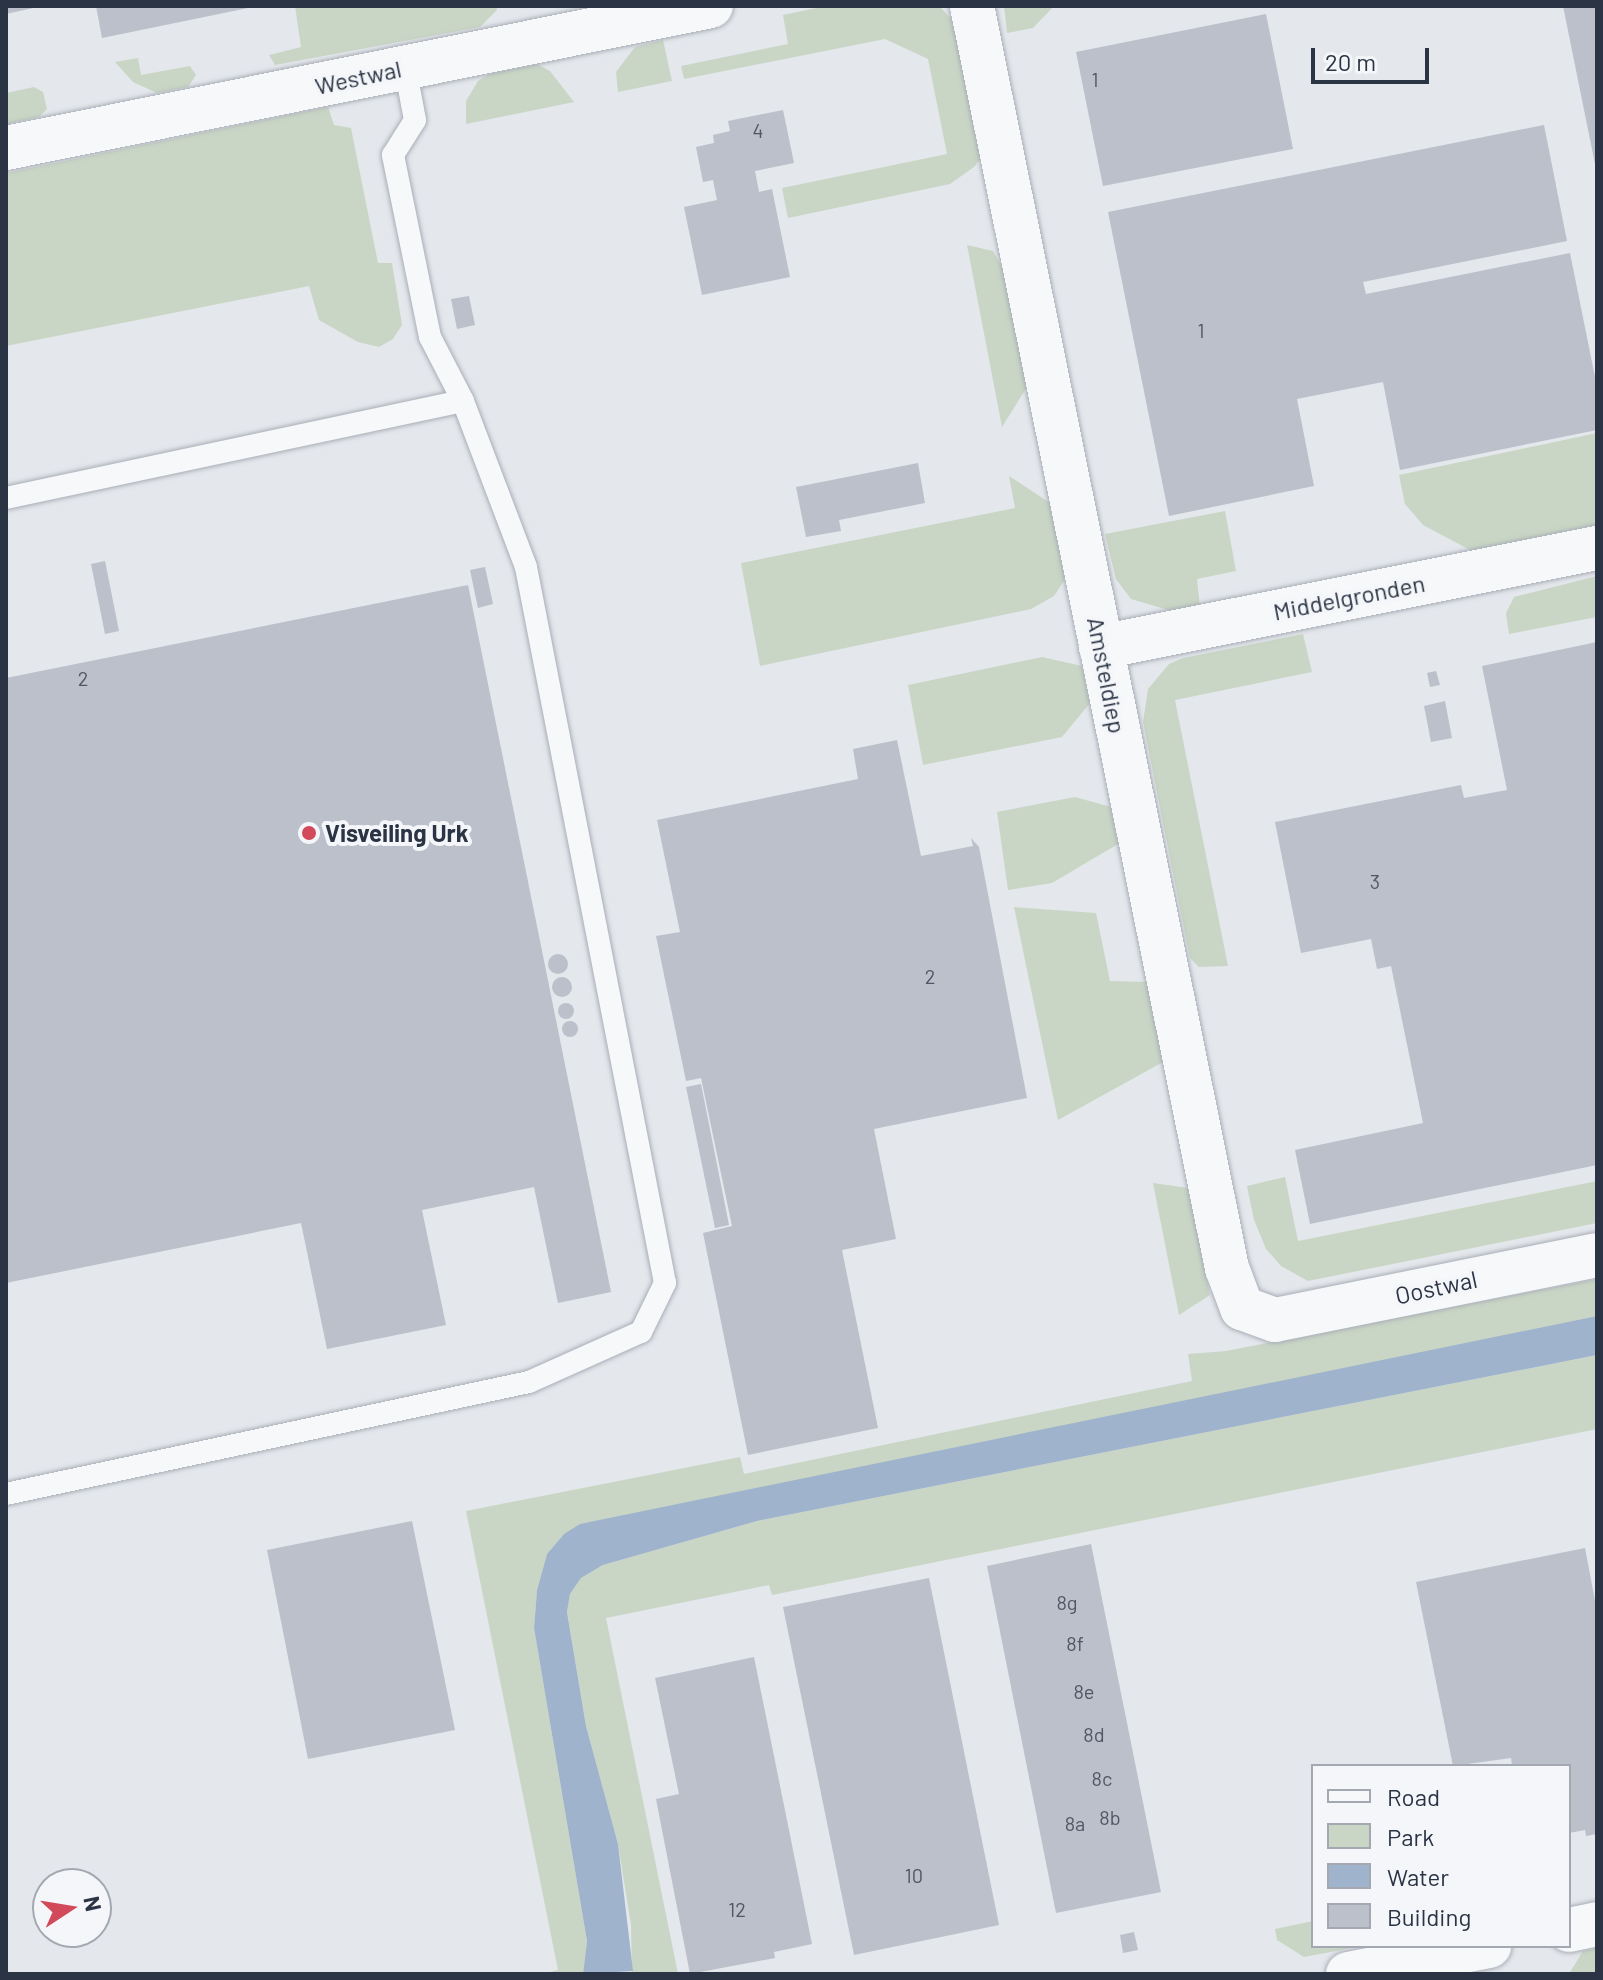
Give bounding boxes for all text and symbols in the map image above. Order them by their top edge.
scale bar [1315,32,1433,82]
text: 20 m [1325,47,1376,76]
street label: Westwal [312,54,404,100]
house number: 1 [1092,67,1098,91]
house number: 4 [752,118,764,142]
house number: 1 [1198,318,1204,342]
street label: Middelgronden [1271,568,1427,626]
street label: Amsteldiep [1082,614,1132,736]
house number: 2 [78,666,88,690]
place label: Visveiling Urk [325,819,468,847]
marker: Visveiling Urk [300,824,318,842]
house number: 3 [1370,869,1380,893]
house number: 2 [925,964,935,988]
street label: Oostwal [1392,1264,1480,1310]
house number: 8g [1056,1590,1078,1614]
house number: 8f [1066,1631,1084,1655]
house number: 8e [1073,1679,1095,1703]
house number: 8d [1083,1722,1105,1746]
legend [1311,1764,1571,1948]
house number: 8c [1092,1766,1112,1790]
text: Road [1387,1782,1440,1811]
house number: 8b [1099,1805,1121,1829]
house number: 8a [1065,1811,1085,1835]
text: Park [1387,1822,1434,1851]
text: Water [1387,1862,1449,1891]
house number: 10 [905,1863,923,1887]
north arrow [32,1868,112,1948]
text: N [79,1894,108,1913]
house number: 12 [728,1897,746,1921]
text: Building [1387,1902,1471,1931]

